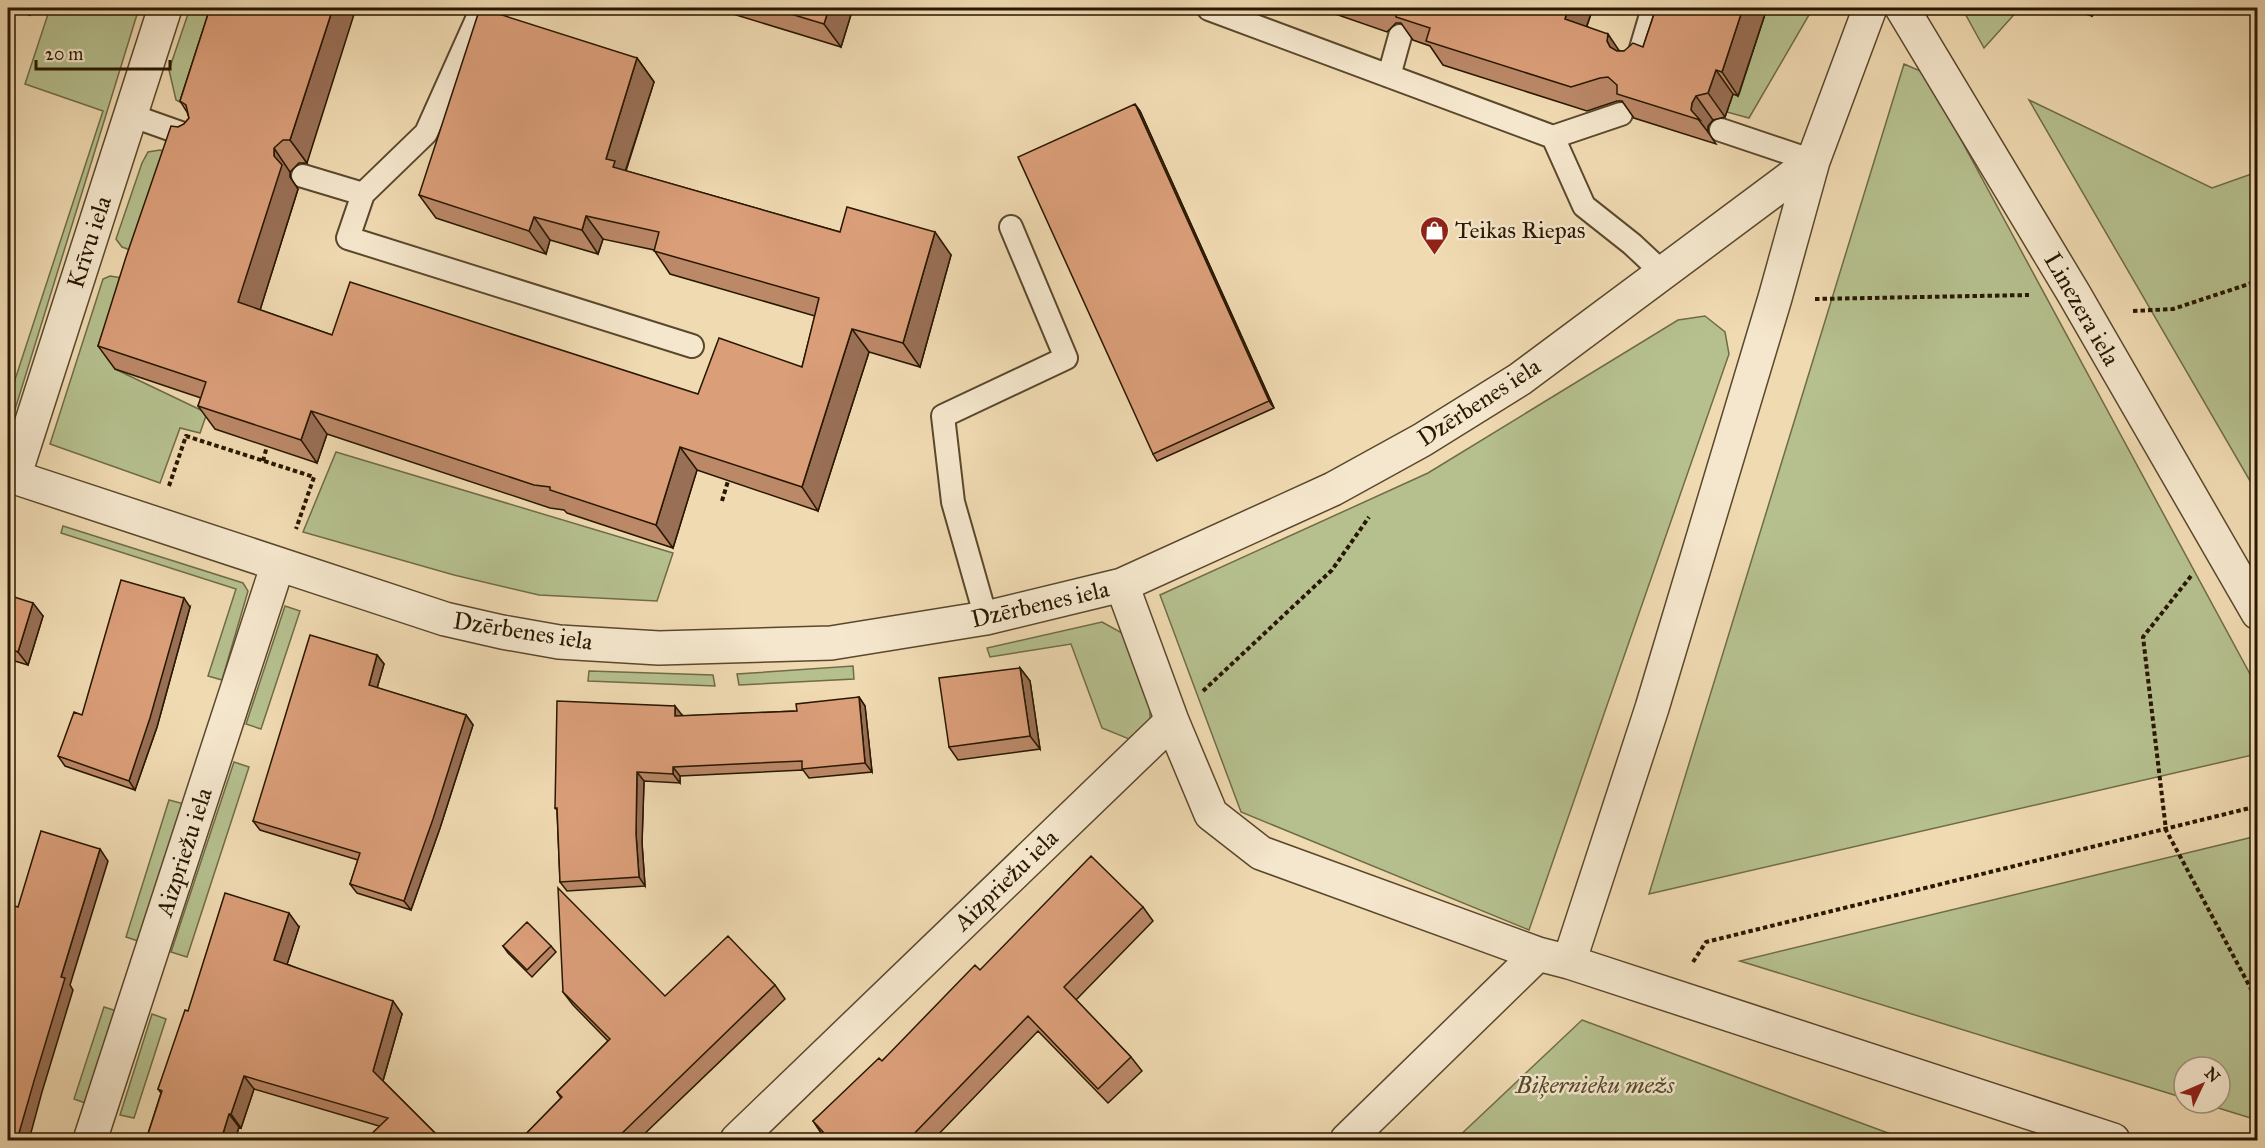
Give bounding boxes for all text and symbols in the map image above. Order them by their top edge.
scale bar [36,33,170,71]
text: 20 m [45,43,83,65]
street label: Krīvu iela [60,191,118,292]
shop icon: Teikas Riepas [1418,214,1450,256]
place label: Teikas Riepas [1455,215,1586,245]
street label: Linezera iela [2038,247,2127,372]
street label: Dzērbenes iela [1412,351,1547,453]
street label: Dzērbenes iela [968,573,1113,634]
street label: Dzērbenes iela [451,605,596,657]
street label: Aizpriežu iela [149,783,219,921]
street label: Aizpriežu iela [947,822,1065,938]
north arrow [2172,1055,2232,1115]
text: N [2201,1063,2224,1087]
park label: Biķernieku mežs [1515,1070,1675,1100]

